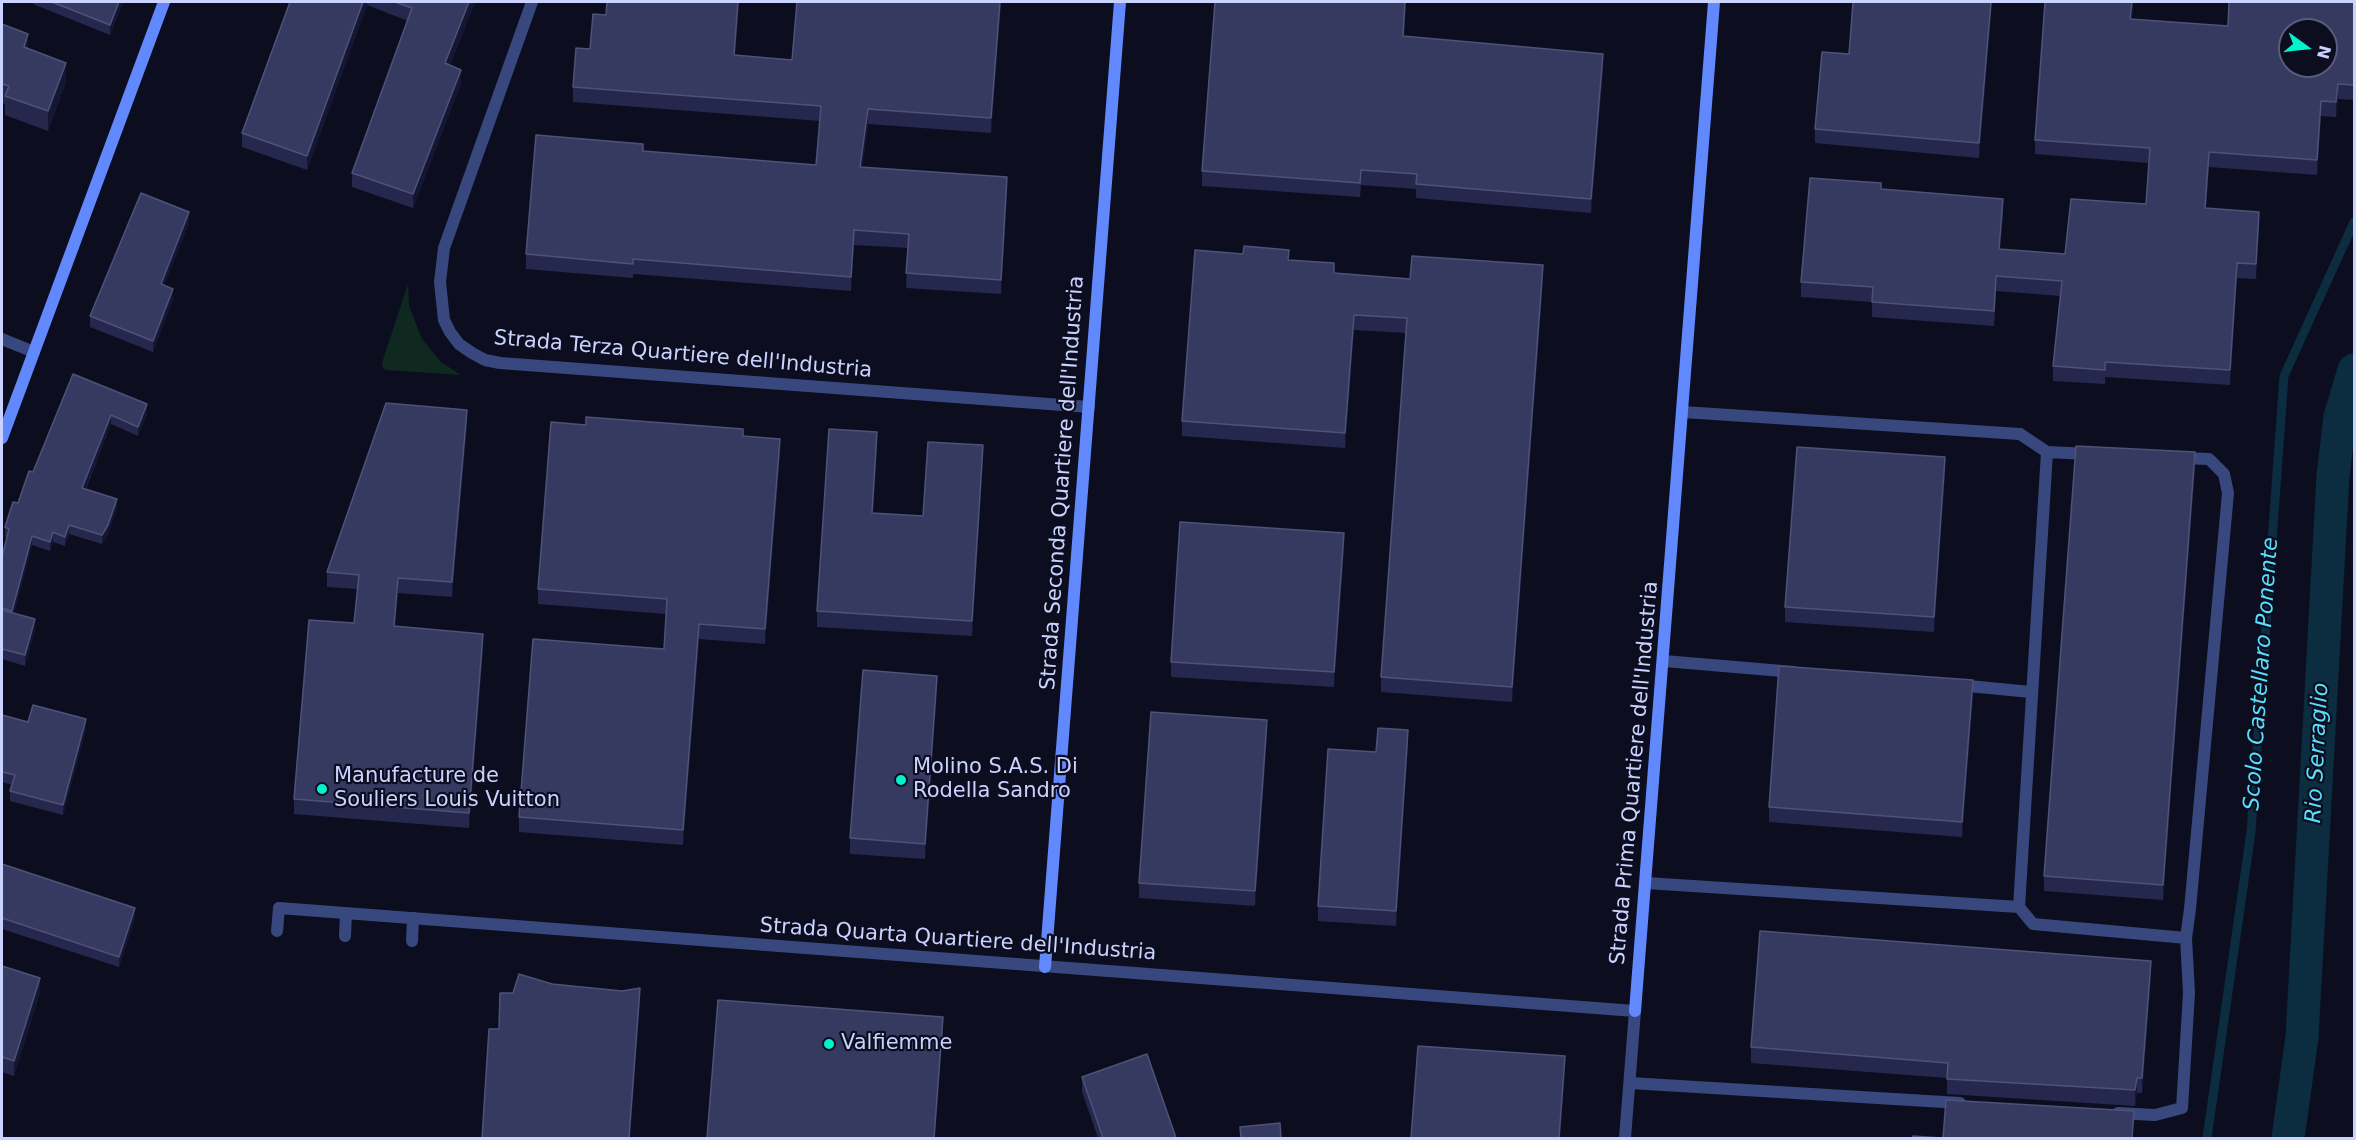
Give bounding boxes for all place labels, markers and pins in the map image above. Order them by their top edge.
place label: Molino S.A.S. Di Rodella Sandro [913,755,1078,805]
place label: Manufacture de Souliers Louis Vuitton [334,764,560,814]
marker: Molino S.A.S. Di Rodella Sandro [894,773,908,787]
marker: Manufacture de Souliers Louis Vuitton [315,782,329,796]
place label: Valfiemme [841,1031,952,1057]
marker: Valfiemme [822,1037,836,1051]

